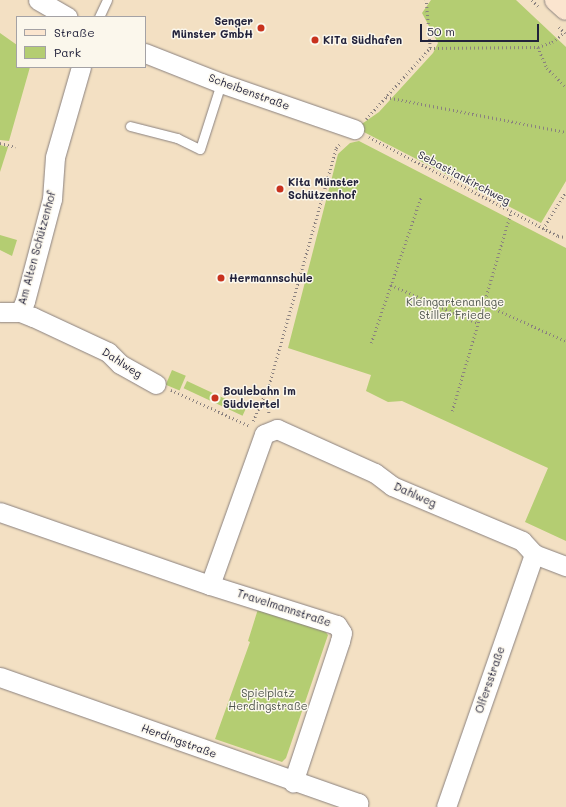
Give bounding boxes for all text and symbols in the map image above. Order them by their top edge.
place label: Senger Münster GmbH [172,15,253,41]
legend [16,16,146,68]
scale bar [422,16,541,42]
marker: Senger Münster GmbH [256,23,266,33]
text: 50 m [427,23,455,39]
text: Straße [54,24,95,40]
place label: KiTa Südhafen [323,33,402,47]
marker: KiTa Südhafen [310,35,320,45]
text: Park [54,44,81,60]
street label: Scheibenstraße [207,71,291,113]
street label: Sebastiankirchweg [416,148,512,208]
place label: Kita Münster Schützenhof [288,176,359,202]
marker: Kita Münster Schützenhof [275,184,285,194]
street label: Am Alten Schützenhof [15,190,59,306]
place label: Hermannschule [229,271,313,285]
marker: Hermannschule [216,273,226,283]
park label: Kleingartenanlage Stiller Friede [406,296,504,322]
street label: Dahlweg [99,345,145,381]
place label: Boulebahn im Südviertel [223,385,296,411]
marker: Boulebahn im Südviertel [210,393,220,403]
street label: Dahlweg [392,480,438,510]
street label: Travelmannstraße [235,587,333,629]
street label: Olfersstraße [472,645,508,715]
park label: Spielplatz Herdingstraße [228,687,308,713]
street label: Herdingstraße [139,721,219,761]

